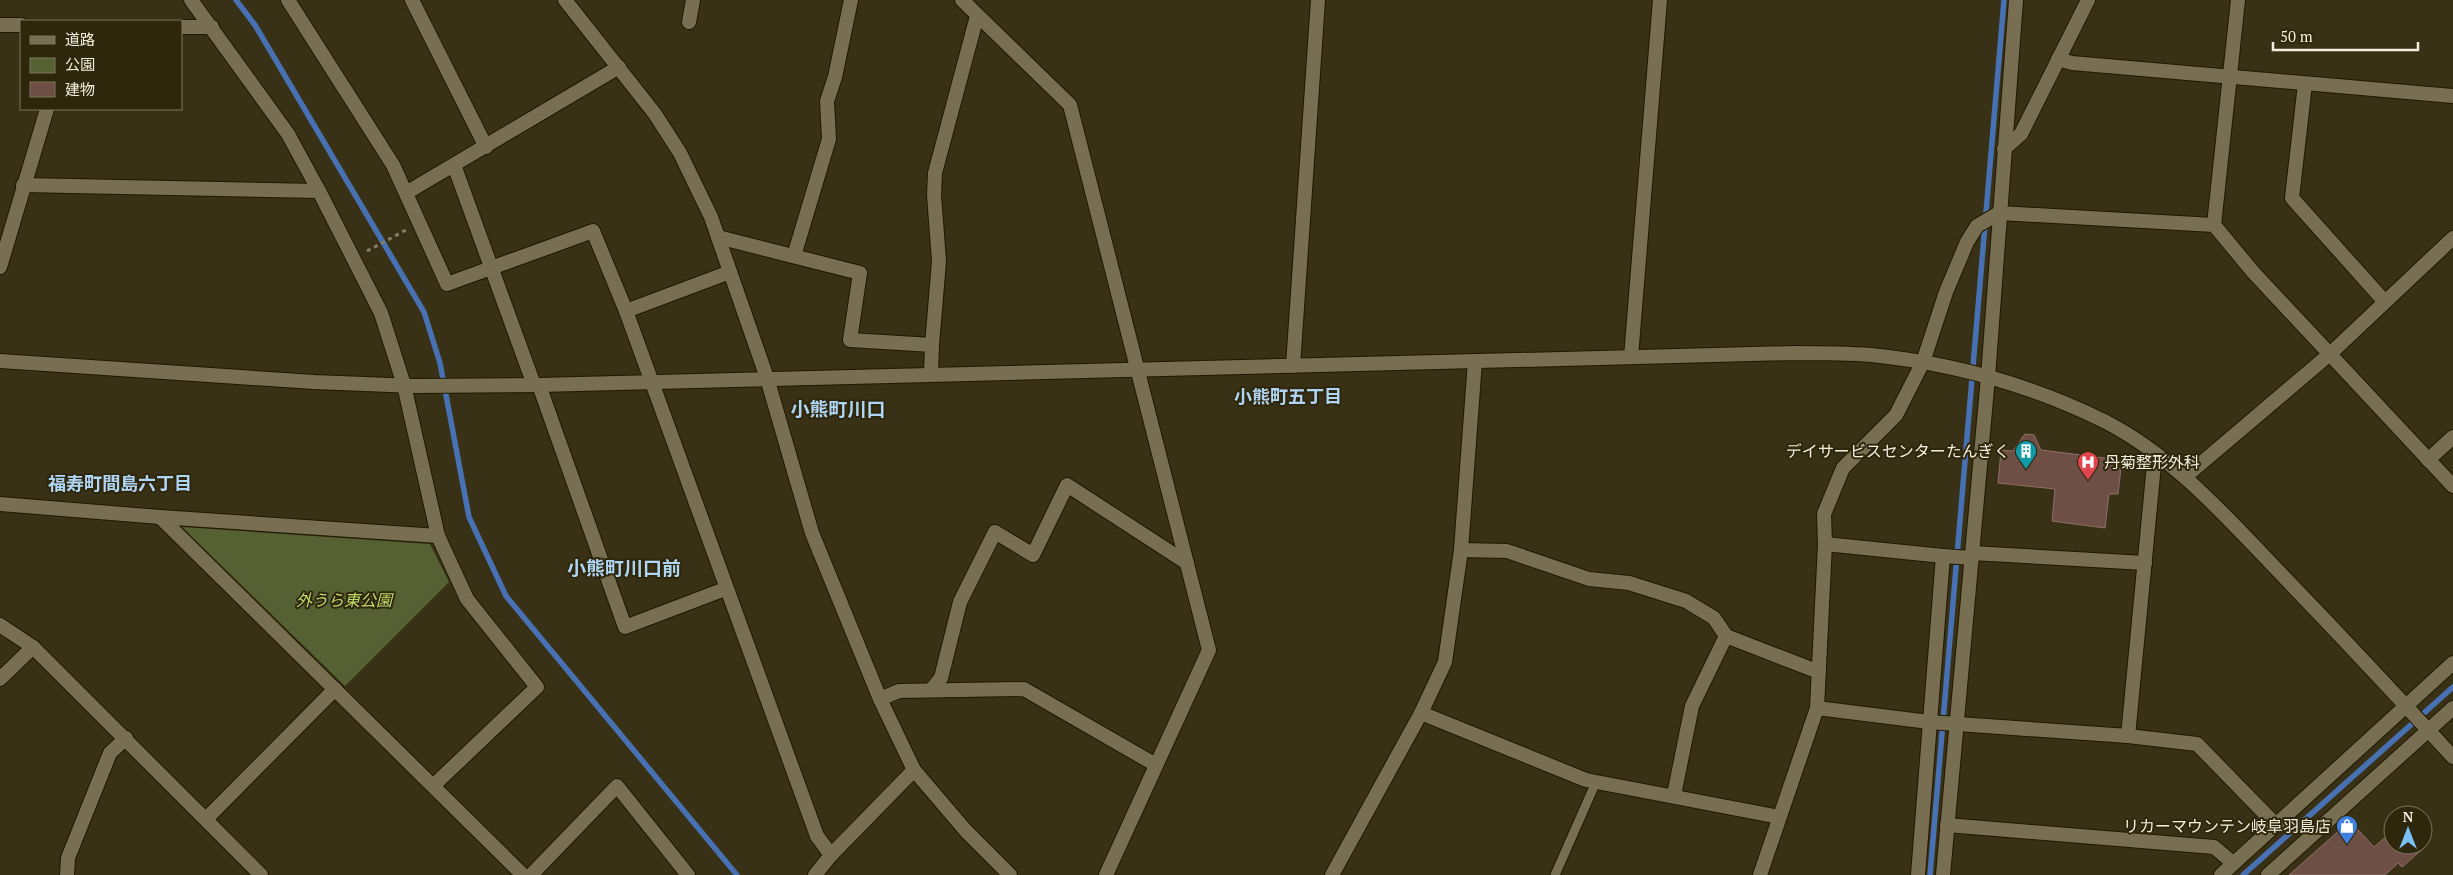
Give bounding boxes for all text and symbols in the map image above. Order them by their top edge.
legend [20,20,182,110]
scale bar [2273,20,2418,52]
text: 50 m [2280,26,2313,46]
text: 道路 [65,29,95,49]
text: 公園 [65,54,95,74]
text: 建物 [65,79,95,99]
district label: 小熊町五丁目 [1234,384,1342,408]
district label: 小熊町川口 [790,396,886,421]
building icon: デイサービスセンターたんぎく [2014,439,2038,470]
place label: デイサービスセンターたんぎく [1786,440,2010,462]
hospital icon: 丹菊整形外科 [2076,450,2100,481]
place label: 丹菊整形外科 [2104,451,2200,473]
district label: 福寿町間島六丁目 [48,471,192,495]
district label: 小熊町川口前 [567,555,681,580]
park label: 外うら東公園 [296,589,394,611]
north arrow [2383,805,2433,855]
text: N [2403,807,2414,826]
shop icon: リカーマウンテン岐阜羽島店 [2335,814,2359,845]
place label: リカーマウンテン岐阜羽島店 [2123,815,2331,837]

